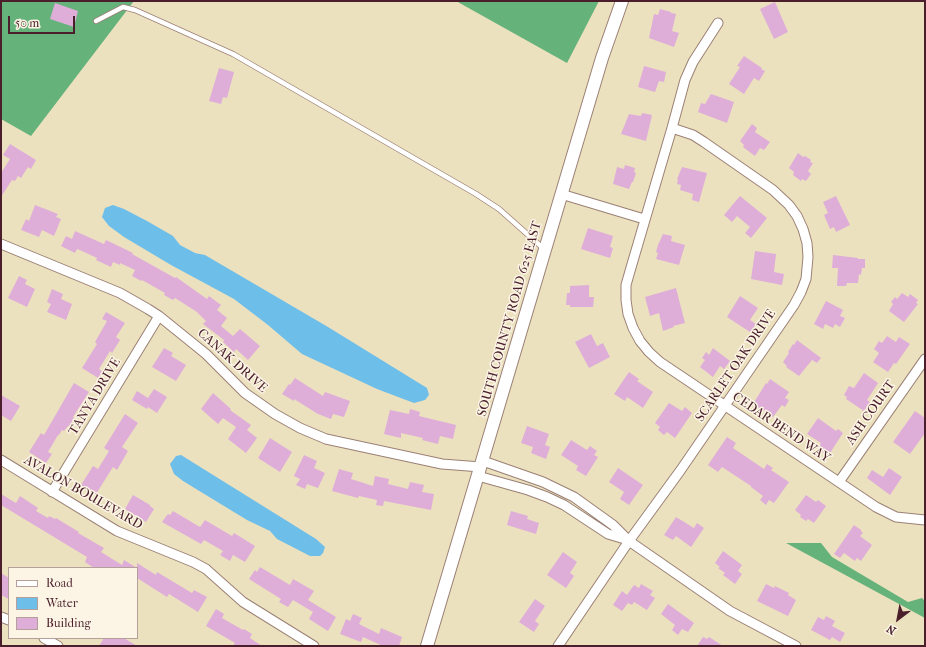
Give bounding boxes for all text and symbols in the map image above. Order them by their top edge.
scale bar [10,8,77,34]
text: 50 m [15,16,39,30]
street label: SOUTH COUNTY ROAD 625 EAST [475,220,545,418]
street label: SCARLET OAK DRIVE [693,307,779,425]
street label: CANAK DRIVE [194,326,270,396]
street label: TANYA DRIVE [66,356,124,438]
street label: ASH COURT [843,378,899,448]
street label: CEDAR BEND WAY [729,389,833,467]
street label: AVALON BOULEVARD [21,453,145,533]
legend [8,567,138,639]
text: Road [46,576,73,590]
text: Water [46,596,78,610]
north arrow [878,599,918,639]
text: Building [46,616,91,630]
text: N [884,622,898,637]

